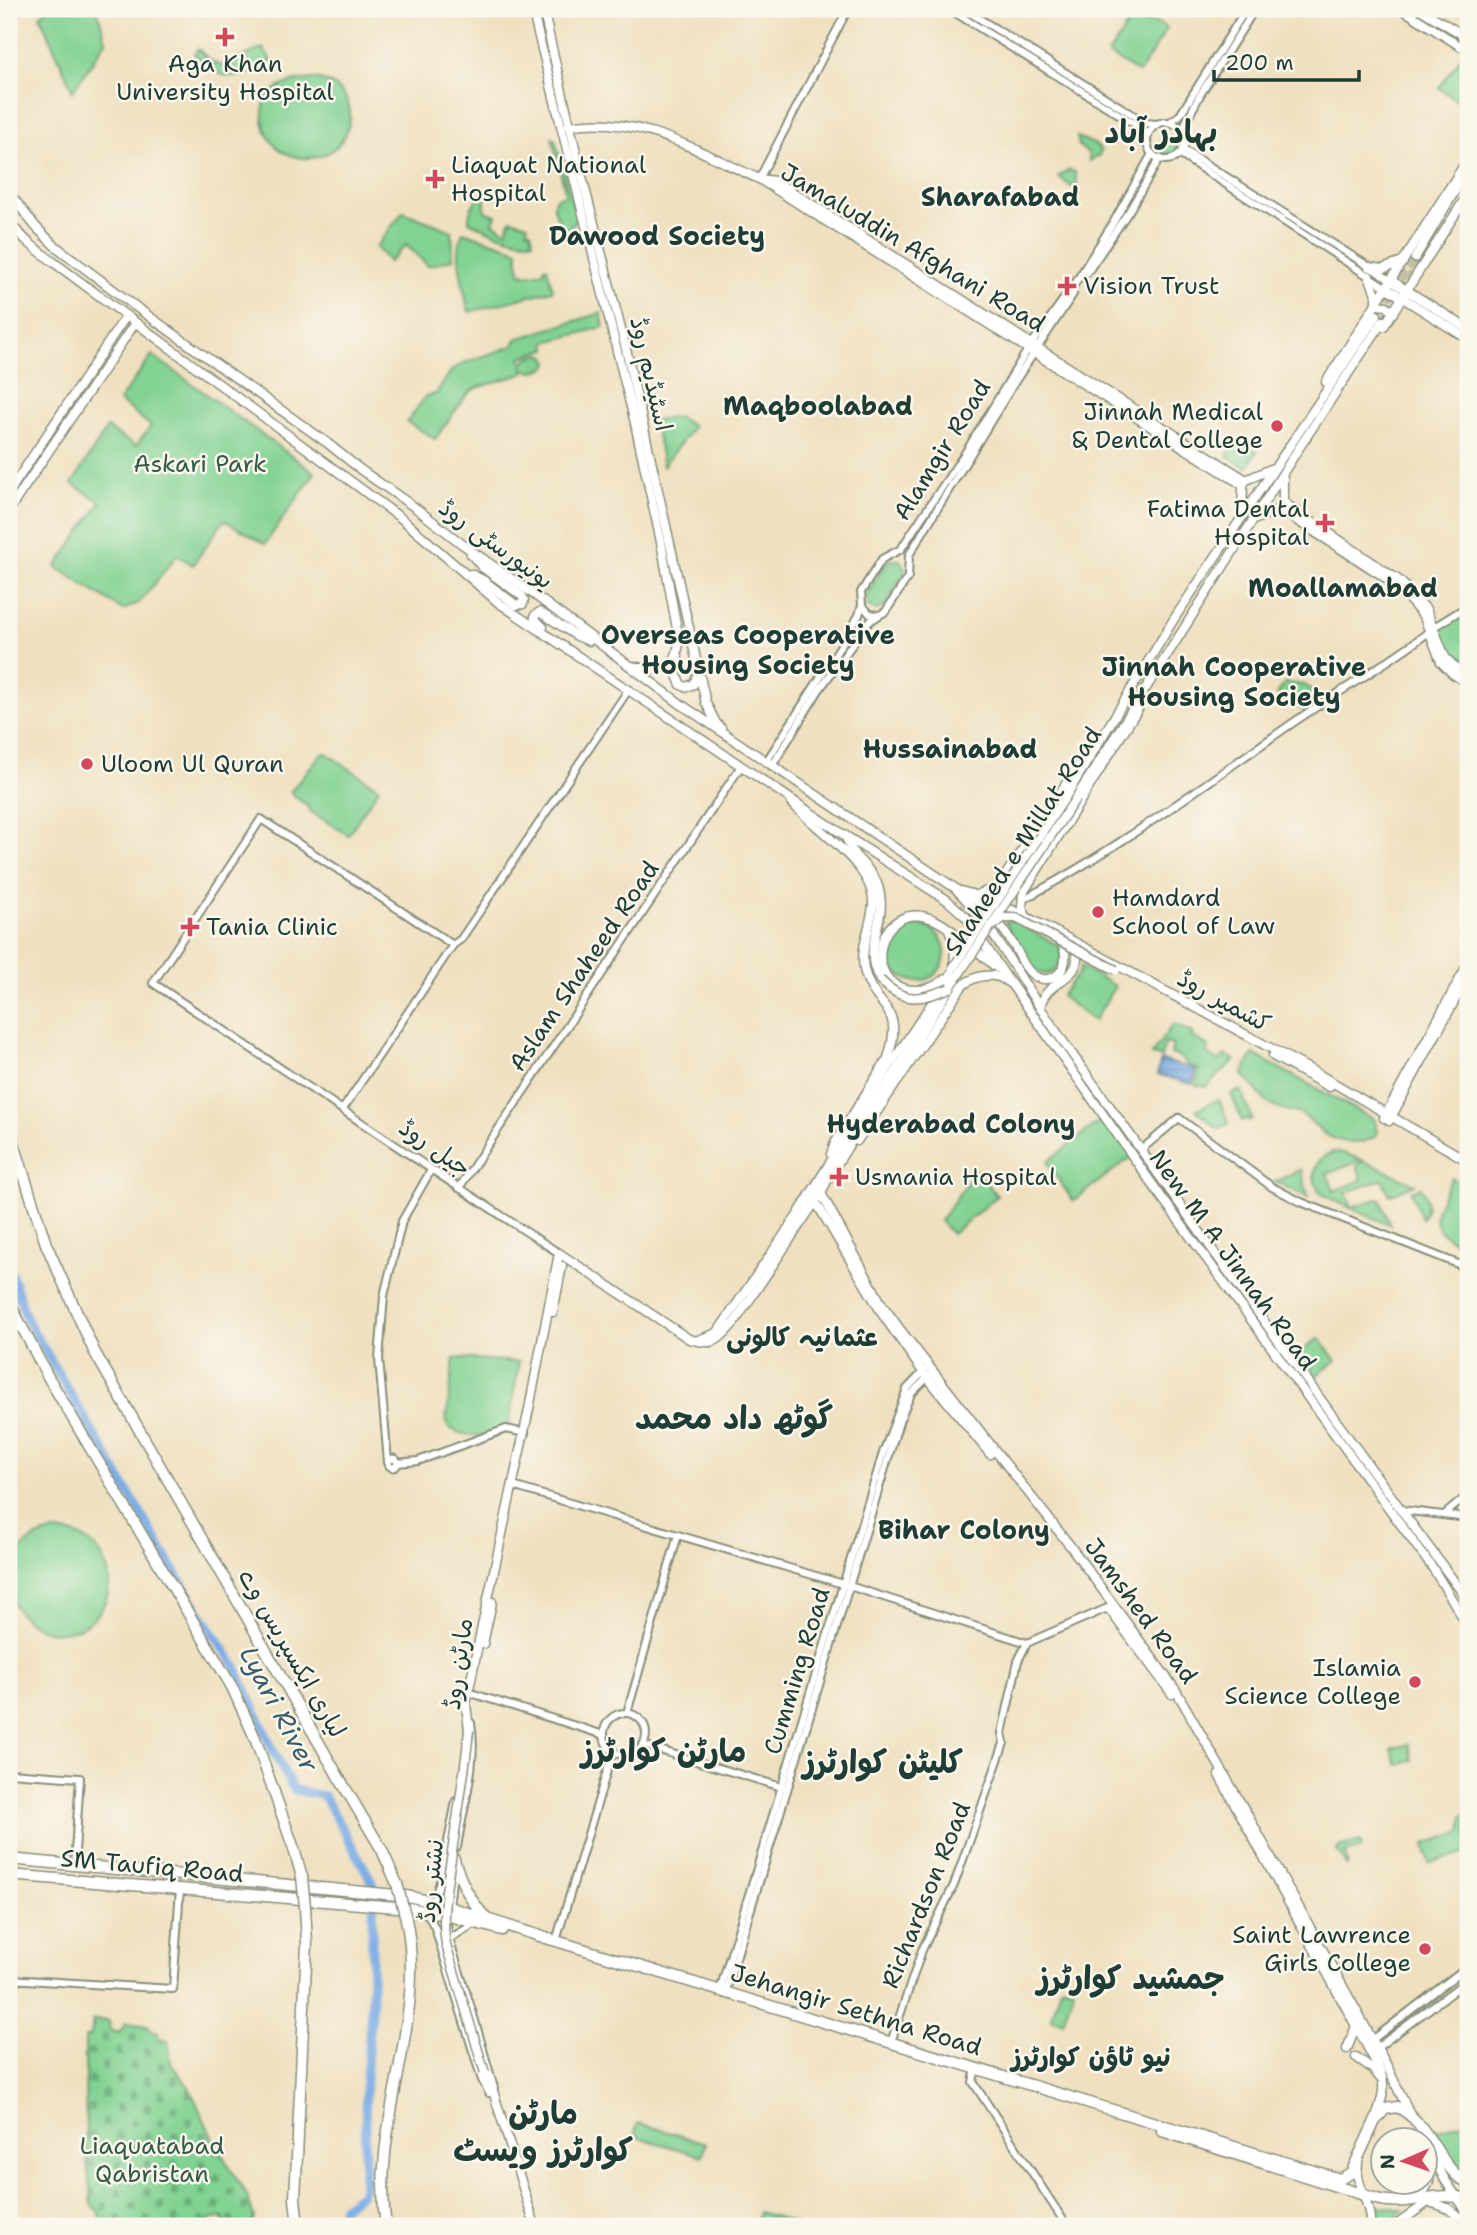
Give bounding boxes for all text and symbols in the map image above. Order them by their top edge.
marker: Aga Khan University Hospital [215,27,235,47]
scale bar [1214,38,1360,82]
place label: Aga Khan University Hospital [116,48,335,108]
text: 200 m [1225,49,1294,77]
district label: بہادر آباد [1105,110,1217,153]
place label: Liaquat National Hospital [451,149,647,209]
street label: Jamaluddin Afghani Road [775,156,1051,340]
marker: Liaquat National Hospital [425,169,445,189]
district label: Sharafabad [921,179,1079,214]
district label: Dawood Society [549,218,765,253]
place label: Vision Trust [1083,270,1220,302]
marker: Vision Trust [1057,276,1077,296]
street label: اسٹیڈیم روڈ [620,314,680,435]
street label: Alamgir Road [886,373,998,527]
district label: Maqboolabad [723,388,913,423]
place label: Jinnah Medical & Dental College [1072,396,1264,456]
marker: Jinnah Medical & Dental College [1269,418,1285,434]
park label: Askari Park [133,448,267,480]
street label: یونیورسٹی روڈ [432,492,560,596]
place label: Fatima Dental Hospital [1147,493,1310,553]
marker: Fatima Dental Hospital [1315,513,1335,533]
district label: Moallamabad [1248,570,1438,605]
district label: Overseas Cooperative Housing Society [601,617,895,682]
district label: Jinnah Cooperative Housing Society [1102,649,1366,714]
street label: Shaheed e Millat Road [937,720,1109,962]
district label: Hussainabad [863,731,1037,766]
place label: Uloom Ul Quran [101,748,284,780]
marker: Uloom Ul Quran [79,756,95,772]
street label: Aslam Shaheed Road [501,854,667,1078]
place label: Hamdard School of Law [1112,882,1275,942]
marker: Hamdard School of Law [1090,904,1106,920]
place label: Tania Clinic [206,911,338,943]
marker: Tania Clinic [180,917,200,937]
street label: کشمیر روڈ [1172,962,1276,1040]
district label: Hyderabad Colony [827,1106,1075,1141]
street label: جیل روڈ [393,1112,477,1184]
street label: New M A Jinnah Road [1142,1143,1324,1377]
place label: Usmania Hospital [855,1161,1057,1193]
marker: Usmania Hospital [829,1167,849,1187]
district label: عثمانیہ کالونی [726,1319,878,1354]
district label: گوٹھ داد محمد [635,1396,833,1439]
district label: Bihar Colony [878,1512,1050,1547]
street label: Jamshed Road [1077,1532,1205,1690]
street label: لیاری ایکسپریس وے [231,1563,353,1743]
street label: Cumming Road [756,1584,838,1758]
street label: مارٹن روڈ [436,1616,480,1712]
water label: Lyari River [232,1640,328,1779]
place label: Islamia Science College [1225,1652,1401,1712]
marker: Islamia Science College [1407,1674,1423,1690]
district label: مارٹن کوارٹرز [579,1729,746,1772]
district label: کلیٹن کوارٹرز [800,1740,963,1783]
street label: Richardson Road [874,1797,978,1993]
street label: نشتر روڈ [411,1838,451,1924]
street label: SM Taufiq Road [59,1842,245,1890]
place label: Saint Lawrence Girls College [1232,1919,1411,1979]
marker: Saint Lawrence Girls College [1417,1941,1433,1957]
district label: جمشید کوارٹرز [1034,1956,1225,1999]
street label: Jehangir Sethna Road [726,1957,986,2063]
district label: نیو ٹاؤن کوارٹرز [1009,2039,1171,2074]
district label: مارٹن کوارٹرز ویسٹ [453,2091,633,2171]
north arrow [1368,2126,1438,2196]
park label: Liaquatabad Qabristan [80,2130,224,2190]
text: N [1375,2154,1400,2170]

